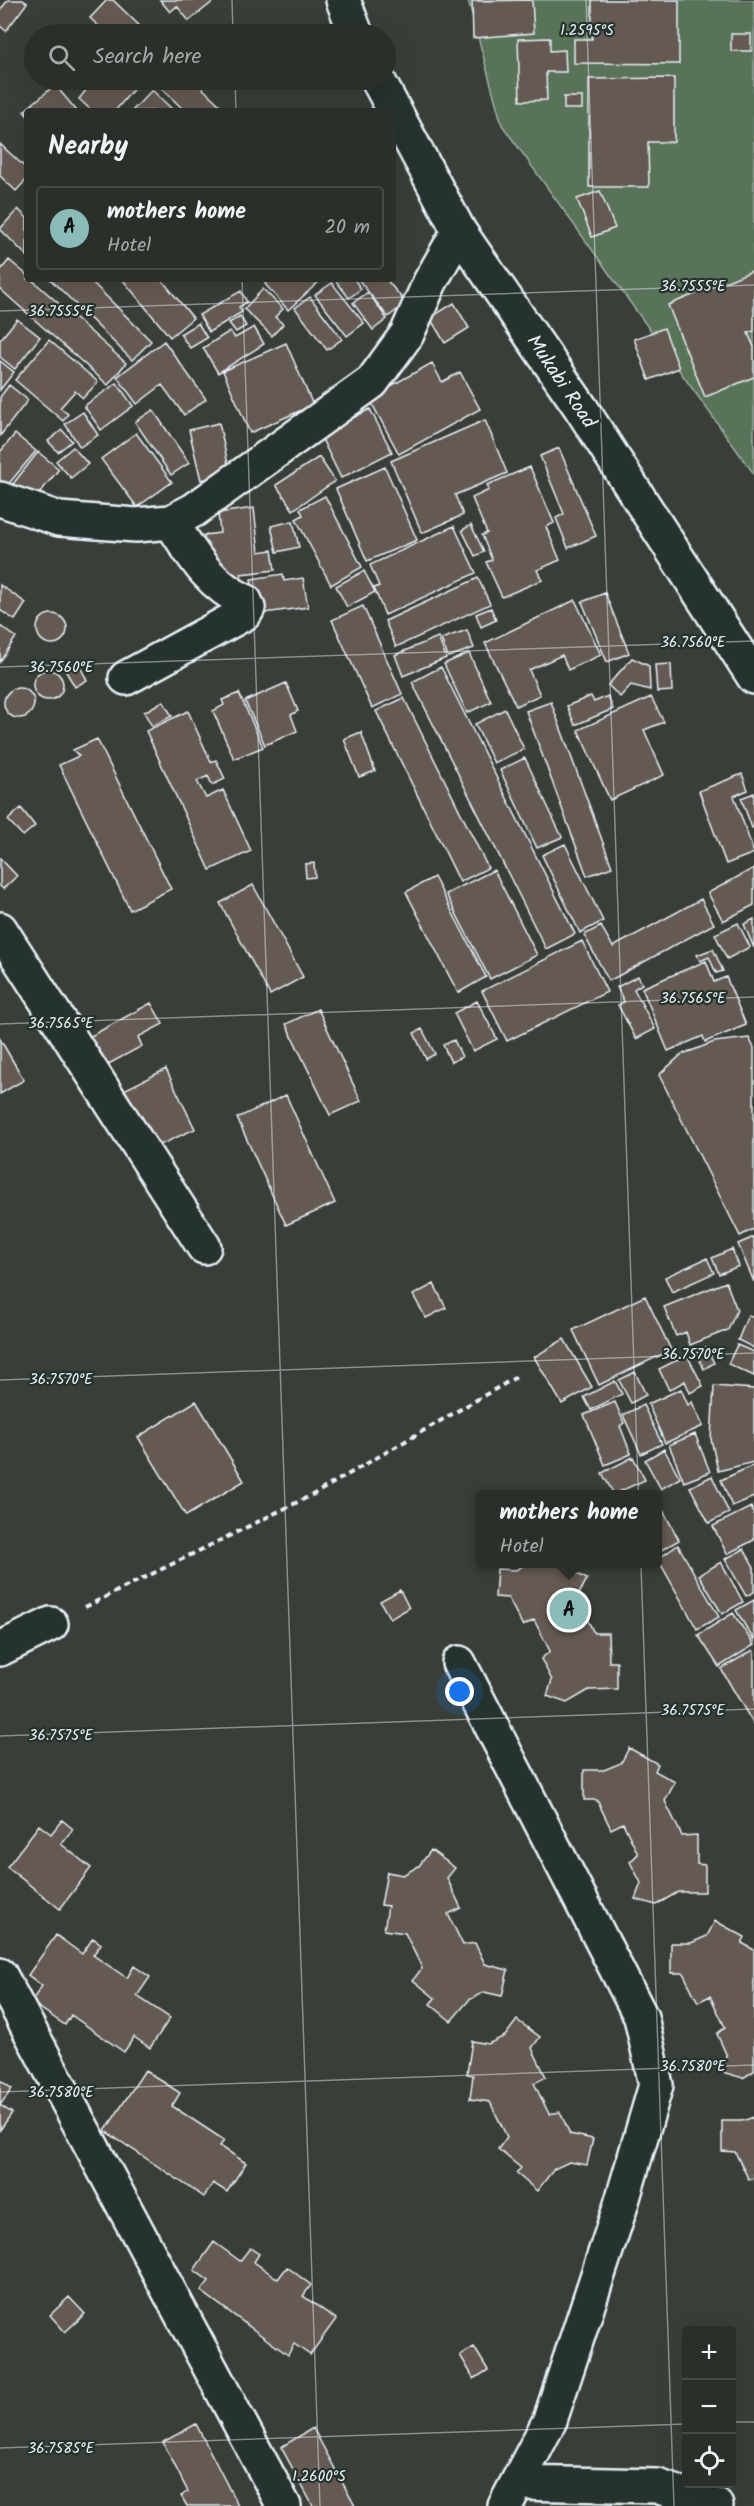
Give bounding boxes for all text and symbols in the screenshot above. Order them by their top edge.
text: 1.2595°S [560,19,614,43]
search box [24,24,396,90]
text: Search here [93,40,201,75]
icon: search [45,41,78,74]
text: Nearby [48,126,128,168]
text: mothers home [107,195,246,230]
text: A [63,212,76,244]
text: 20 m [324,212,370,244]
text: Hotel [107,230,151,262]
text: 36.7555°E [660,275,727,299]
text: 36.7555°E [28,300,95,324]
street label: Mukabi Road [517,329,604,436]
text: 36.7560°E [660,631,727,655]
text: 36.7560°E [28,656,95,680]
text: 36.7565°E [660,987,727,1011]
text: 36.7565°E [28,1012,95,1036]
text: 36.7570°E [661,1343,726,1367]
text: 36.7570°E [29,1368,94,1392]
popup [476,1490,662,1568]
text: mothers home [500,1496,638,1531]
text: Hotel [500,1531,544,1563]
pin: A [550,1588,588,1632]
your location [445,1677,474,1706]
text: 36.7575°E [661,1699,726,1723]
text: 36.7575°E [29,1724,94,1748]
text: 36.7580°E [660,2055,727,2079]
text: 36.7580°E [28,2081,95,2105]
map controls [682,2326,736,2488]
button: + [682,2326,736,2380]
button: − [682,2380,736,2434]
button: locate [682,2434,736,2488]
text: 36.7585°E [28,2437,95,2461]
text: 1.2600°S [292,2465,346,2489]

